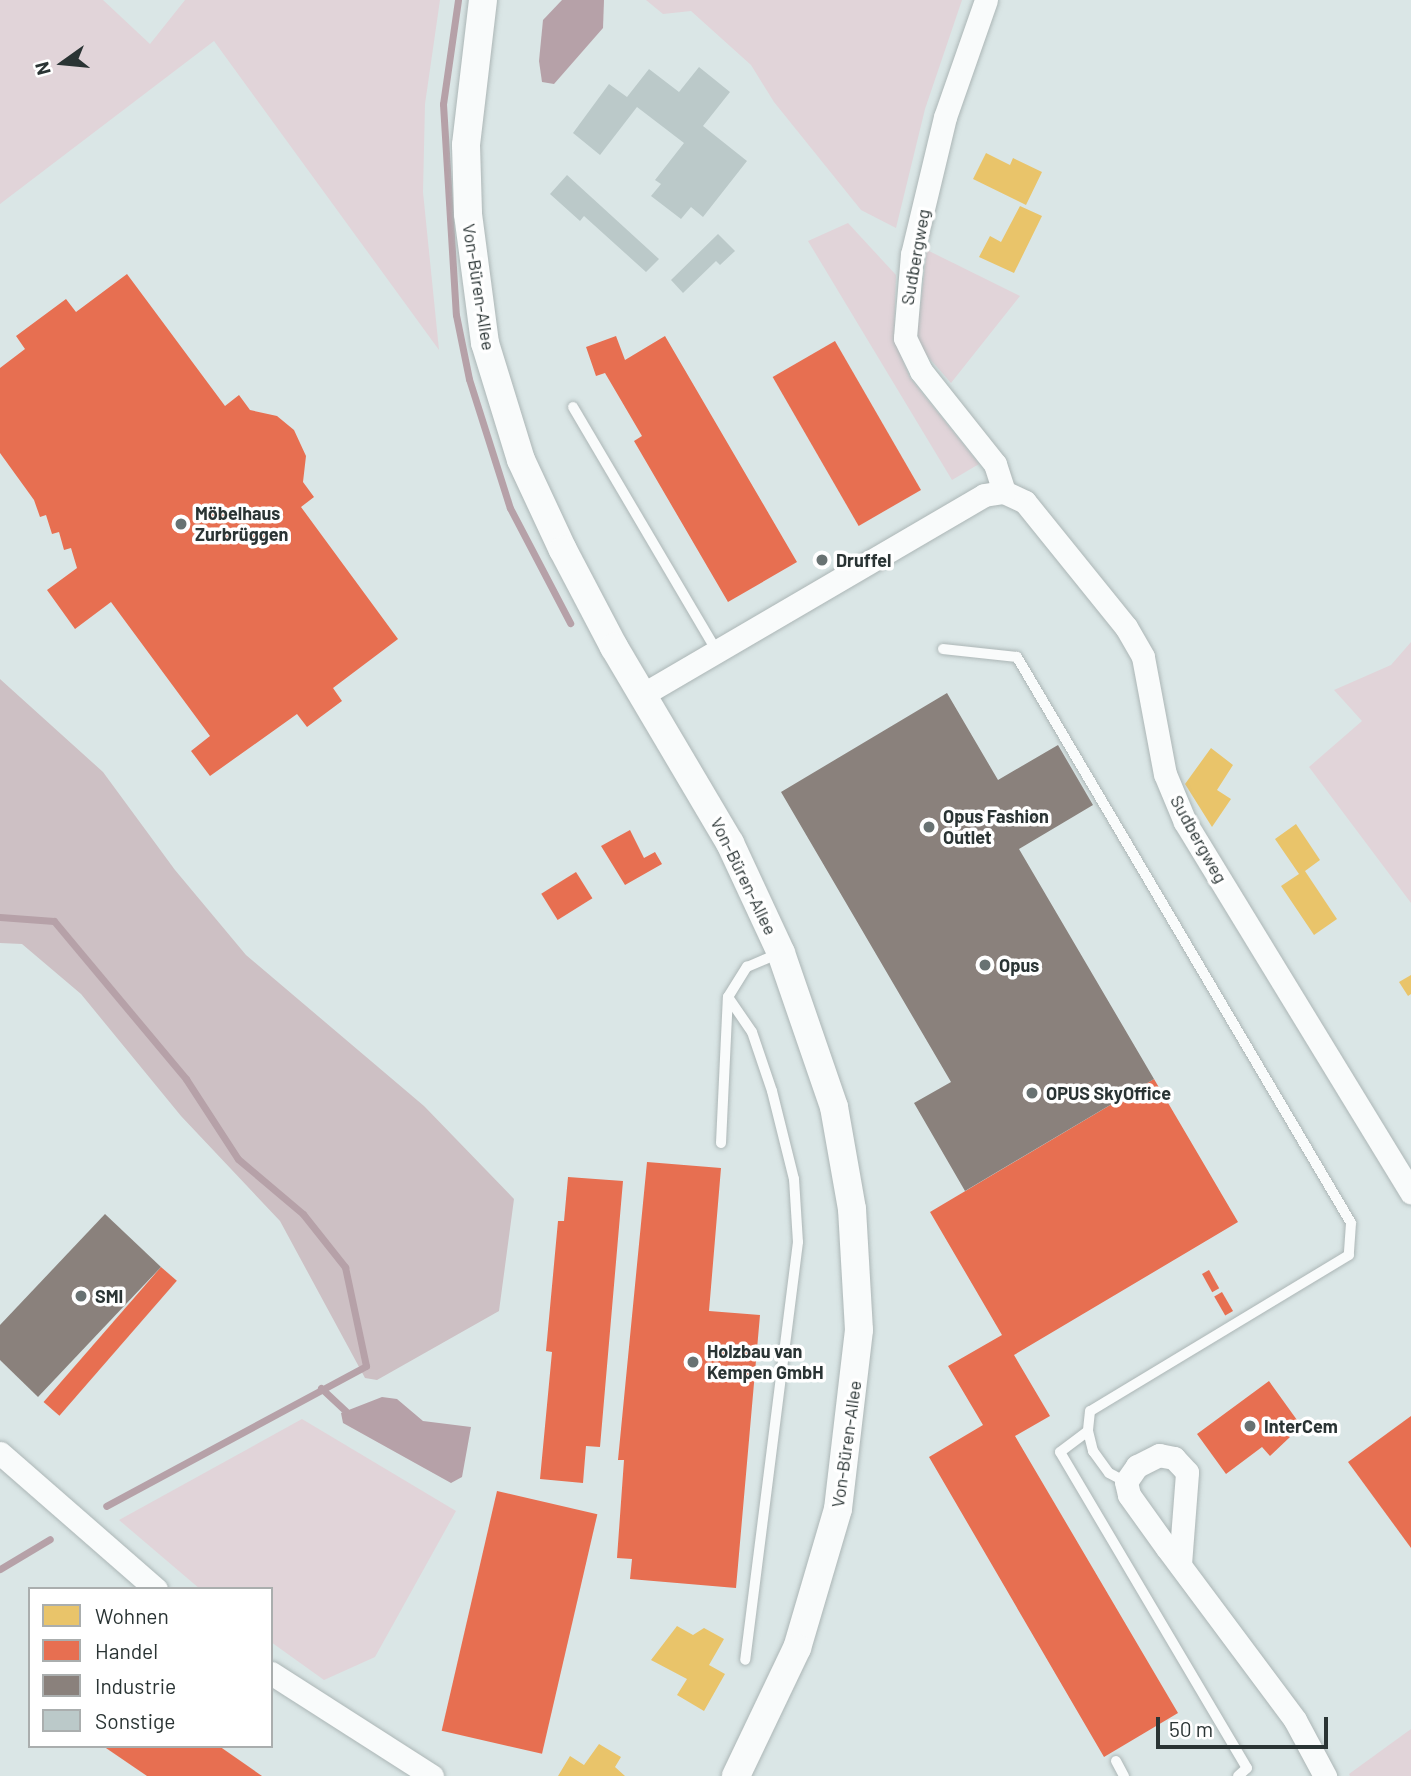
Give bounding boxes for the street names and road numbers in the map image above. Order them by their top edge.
street label: Sudbergweg [896,207,934,307]
street label: Von-Büren-Allee [458,222,500,352]
street label: Sudbergweg [1166,791,1232,887]
street label: Von-Büren-Allee [706,814,782,938]
street label: Von-Büren-Allee [826,1379,866,1509]

